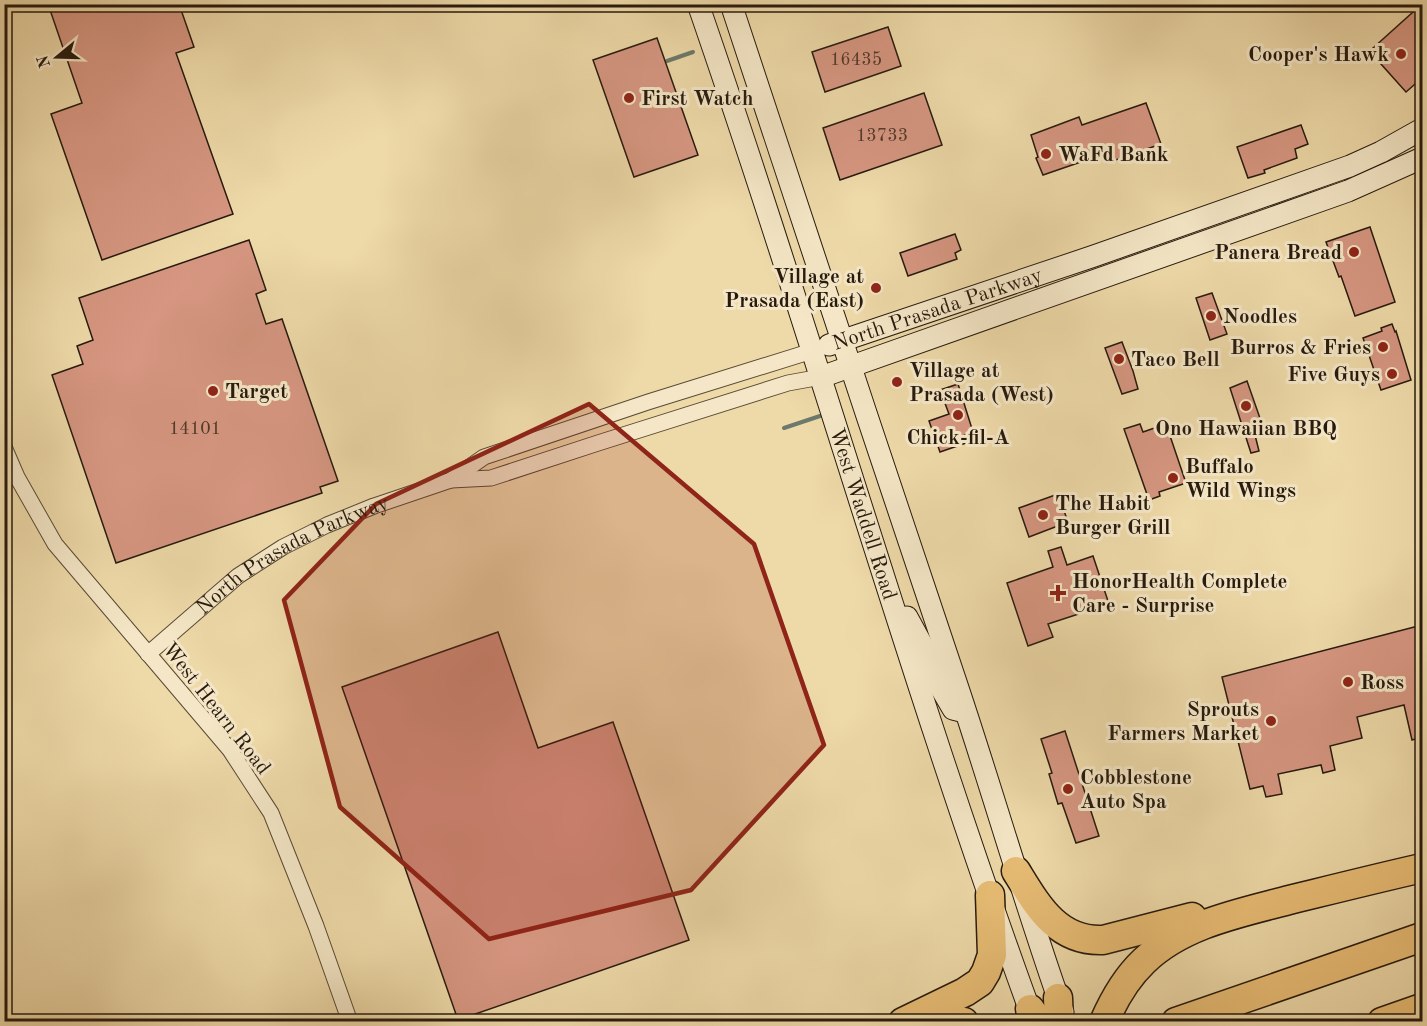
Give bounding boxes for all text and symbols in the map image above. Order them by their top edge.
north arrow [27,27,87,87]
place label: Cooper's Hawk [1248,45,1389,66]
marker: Cooper's Hawk [1394,47,1408,61]
house number: 16435 [830,51,882,69]
text: N [35,52,54,70]
place label: First Watch [641,89,754,110]
marker: First Watch [622,91,636,105]
house number: 13733 [856,127,908,145]
place label: WaFd Bank [1058,145,1169,166]
marker: WaFd Bank [1039,147,1053,161]
place label: Panera Bread [1214,243,1342,264]
marker: Panera Bread [1347,245,1361,259]
street label: North Prasada Parkway [830,265,1045,355]
place label: Village at Prasada (East) [725,267,864,312]
marker: Village at Prasada (East) [869,281,883,295]
place label: Noodles [1223,307,1297,328]
marker: Noodles [1204,309,1218,323]
place label: Burros & Fries [1230,338,1371,359]
marker: Burros & Fries [1376,340,1390,354]
place label: Taco Bell [1131,350,1220,371]
marker: Taco Bell [1112,352,1126,366]
place label: Village at Prasada (West) [909,361,1054,406]
place label: Five Guys [1287,365,1380,386]
marker: Five Guys [1385,367,1399,381]
marker: Village at Prasada (West) [890,375,904,389]
place label: Target [225,382,288,403]
marker: Target [206,384,220,398]
marker: Ono Hawaiian BBQ [1239,399,1253,413]
marker: Chick-fil-A [951,408,965,422]
place label: Ono Hawaiian BBQ [1155,419,1337,440]
house number: 14101 [169,420,221,438]
street label: West Waddell Road [825,426,900,603]
place label: Chick-fil-A [906,428,1010,449]
place label: Buffalo Wild Wings [1185,457,1296,502]
marker: Buffalo Wild Wings [1166,471,1180,485]
street label: North Prasada Parkway [193,493,392,619]
place label: The Habit Burger Grill [1055,494,1171,539]
marker: The Habit Burger Grill [1036,508,1050,522]
place label: HonorHealth Complete Care - Surprise [1072,572,1288,617]
marker: HonorHealth Complete Care - Surprise [1049,584,1067,602]
street label: West Hearn Road [158,639,274,779]
place label: Ross [1360,673,1404,694]
marker: Ross [1341,675,1355,689]
place label: Sprouts Farmers Market [1107,700,1259,745]
marker: Sprouts Farmers Market [1264,714,1278,728]
place label: Cobblestone Auto Spa [1080,768,1192,813]
marker: Cobblestone Auto Spa [1061,782,1075,796]

